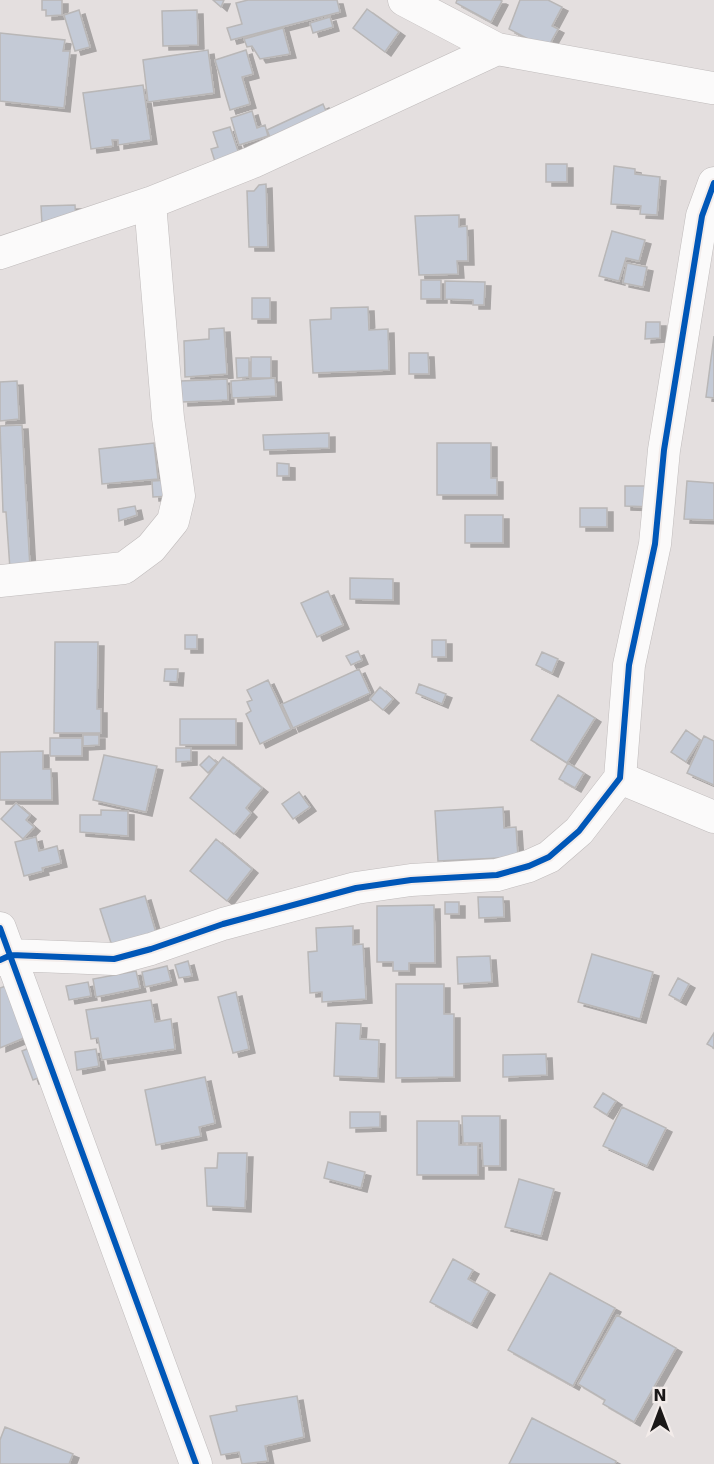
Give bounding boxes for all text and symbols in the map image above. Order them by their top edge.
north arrow [630,1380,690,1440]
text: N [653,1386,667,1405]

